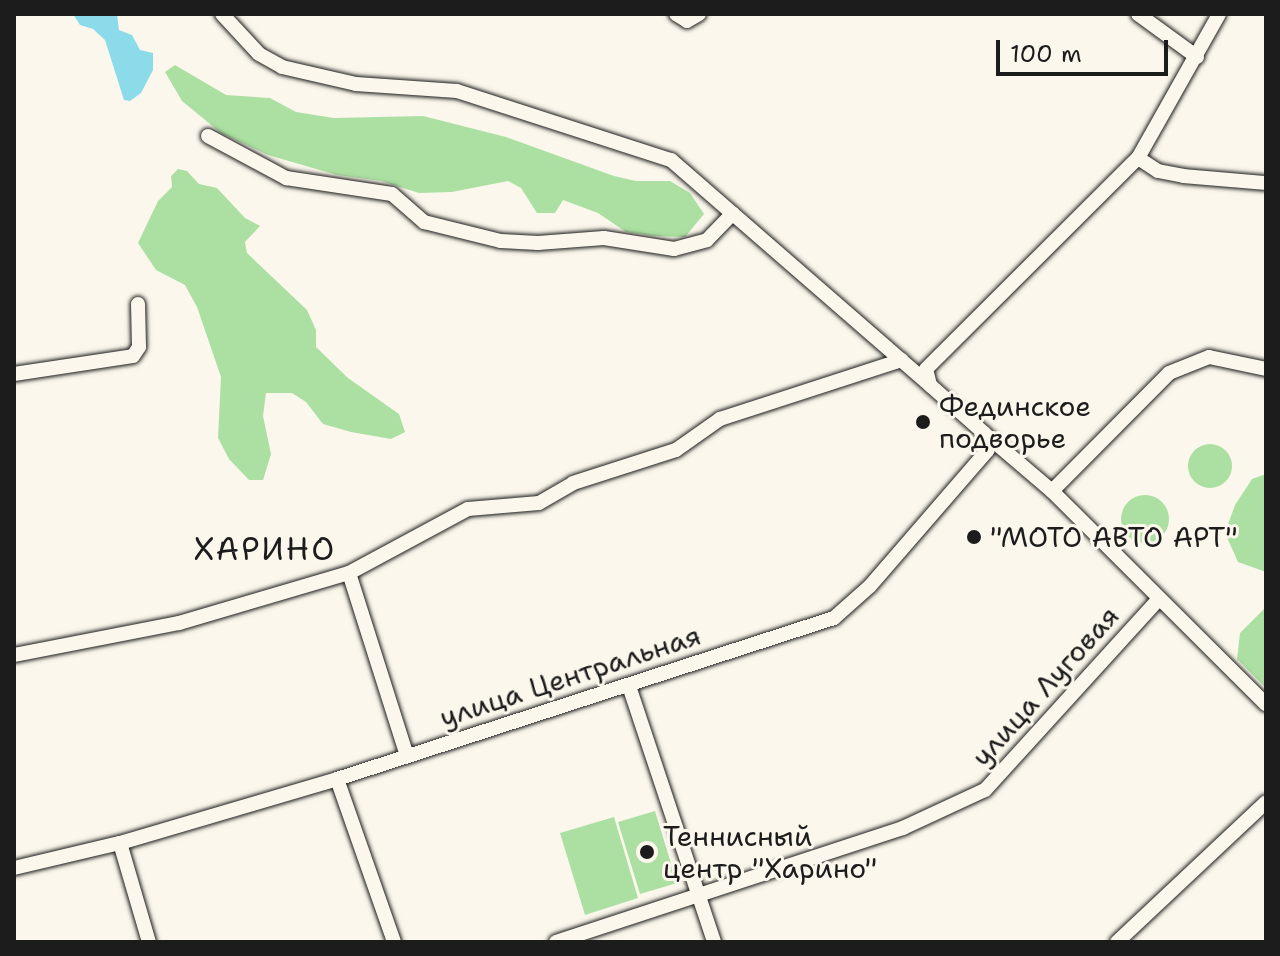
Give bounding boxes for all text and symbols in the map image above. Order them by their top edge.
scale bar [1000,24,1172,74]
text: 100 m [1010,38,1082,70]
place label: Фединское подворье [939,389,1091,455]
marker: Фединское подворье [914,413,932,431]
place label: "МОТО АВТО АРТ" [990,520,1238,554]
marker: "МОТО АВТО АРТ" [965,528,983,546]
district label: ХАРИНО [194,530,336,568]
street label: улица Луговая [964,599,1126,773]
street label: улица Центральная [435,618,705,734]
place label: Теннисный центр "Харино" [663,819,877,885]
marker: Теннисный центр "Харино" [638,843,656,861]

